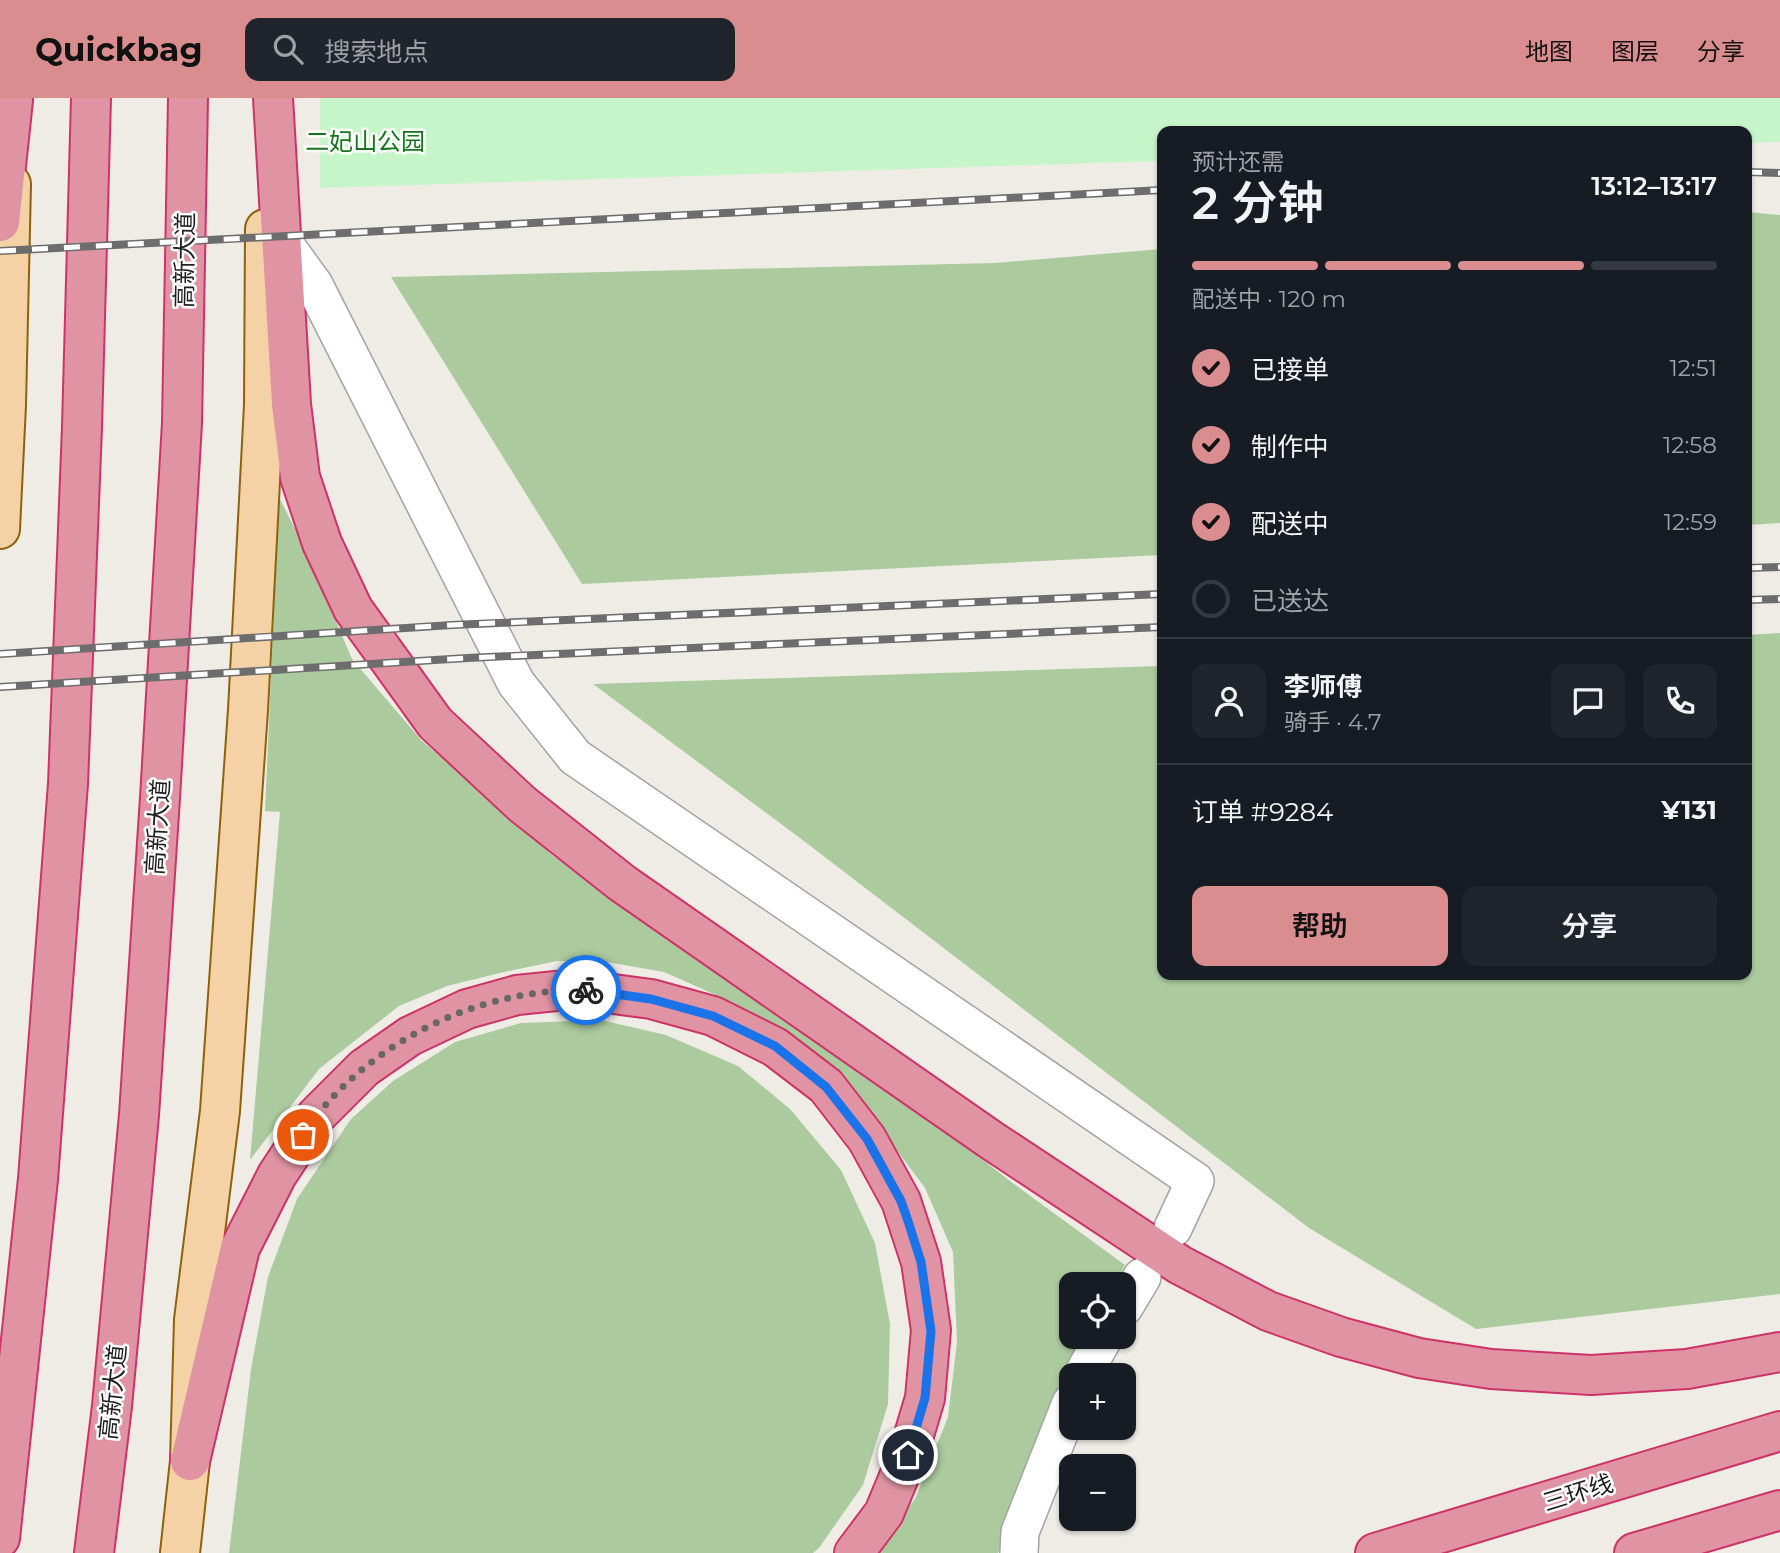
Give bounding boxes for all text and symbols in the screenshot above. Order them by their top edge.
search box [245,18,735,81]
text: Quickbag [35,29,203,69]
icon: search [269,30,307,68]
text: 搜索地点 [325,36,429,68]
text: 地图 [1525,37,1573,66]
text: 图层 [1611,37,1659,66]
text: 分享 [1697,37,1745,66]
park label: 二妃山公园 [305,127,425,156]
text: 预计还需 [1192,148,1284,176]
text: 13:12–13:17 [1591,170,1717,202]
text: 2 分钟 [1192,174,1323,231]
street label: 高新大道 [169,212,200,308]
text: 配送中 · 120 m [1192,285,1346,313]
icon: check [1192,349,1230,387]
text: 已接单 [1251,354,1329,386]
text: 12:51 [1669,354,1717,382]
icon: check [1192,426,1230,464]
text: 制作中 [1251,431,1329,463]
text: 12:58 [1663,431,1717,459]
icon: check [1192,503,1230,541]
text: 配送中 [1251,508,1329,540]
text: 12:59 [1664,508,1717,536]
text: 已送达 [1251,585,1329,617]
button: person [1192,664,1266,738]
button: chat [1551,664,1625,738]
button: phone [1643,664,1717,738]
text: 李师傅 [1284,671,1362,703]
text: 骑手 · 4.7 [1284,708,1382,736]
street label: 高新大道 [140,778,175,876]
text: ¥131 [1661,794,1717,826]
text: 订单 #9284 [1192,796,1333,828]
button: 帮助 [1192,886,1448,966]
button: 分享 [1462,886,1717,966]
courier [551,955,621,1025]
icon: bike [567,971,605,1009]
pin [273,1105,333,1165]
icon: bag [284,1116,322,1154]
map controls [1059,1272,1136,1531]
button: locate [1059,1272,1136,1349]
street label: 高新大道 [93,1343,132,1441]
button: + [1059,1363,1136,1440]
pin [878,1425,938,1485]
icon: home [889,1436,927,1474]
button: − [1059,1454,1136,1531]
street label: 三环线 [1539,1468,1617,1517]

